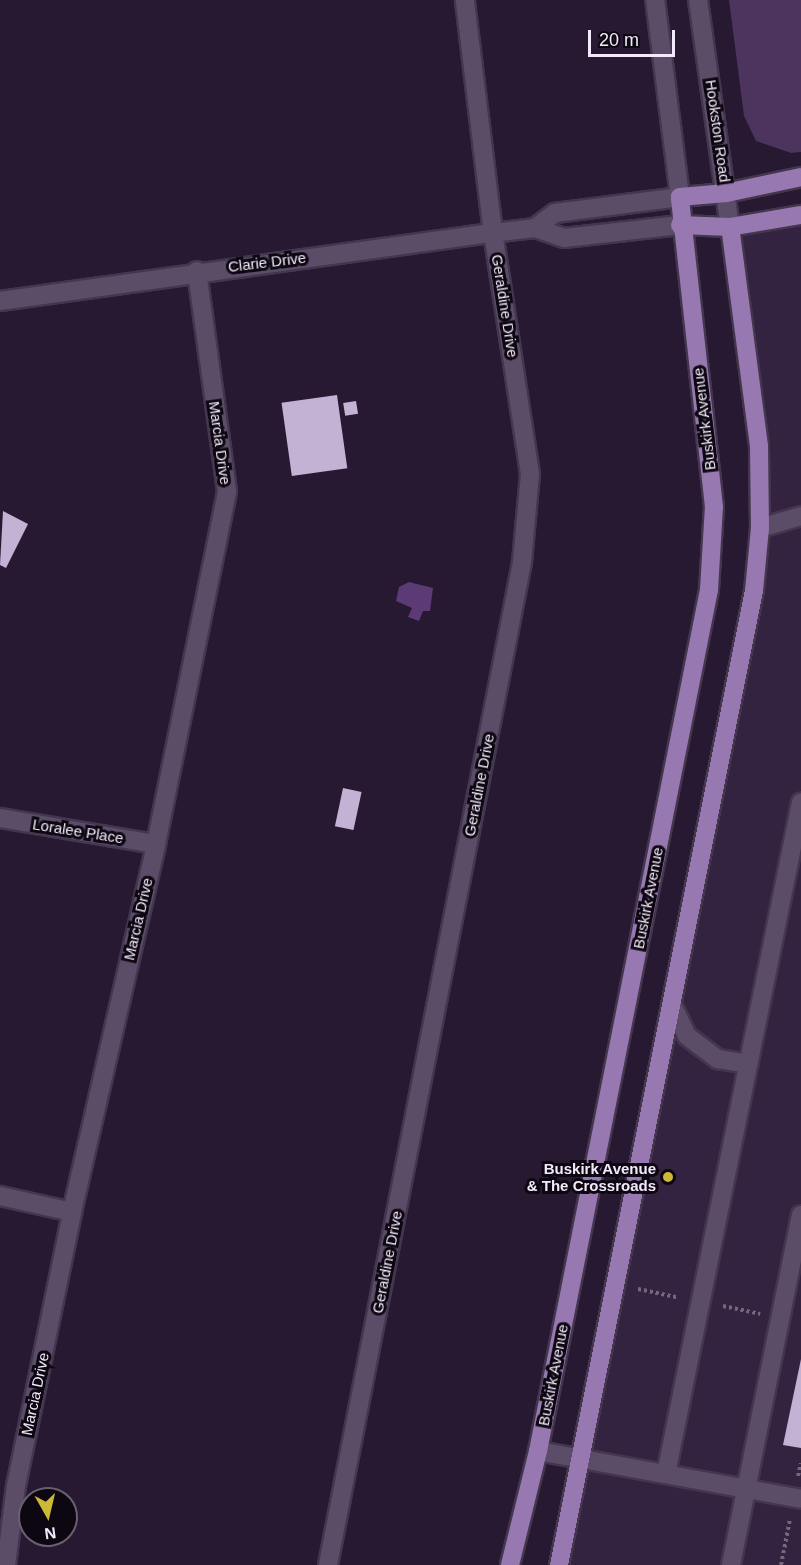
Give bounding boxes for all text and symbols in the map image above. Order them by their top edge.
scale bar [591,18,678,56]
text: 20 m [599,30,639,50]
street label: Hookston Road [702,79,734,183]
street label: Clarie Drive [227,248,307,276]
street label: Geraldine Drive [488,253,522,359]
street label: Buskirk Avenue [689,366,719,472]
street label: Marcia Drive [205,400,235,486]
street label: Geraldine Drive [460,732,498,838]
street label: Loralee Place [31,815,125,847]
street label: Buskirk Avenue [629,845,667,951]
street label: Marcia Drive [120,876,156,962]
place label: Buskirk Avenue & The Crossroads [527,1159,656,1194]
marker: Buskirk Avenue & The Crossroads [661,1170,675,1184]
street label: Geraldine Drive [368,1209,406,1315]
street label: Buskirk Avenue [534,1322,572,1428]
street label: Marcia Drive [17,1351,53,1437]
north arrow [18,1487,78,1547]
text: N [43,1524,57,1543]

